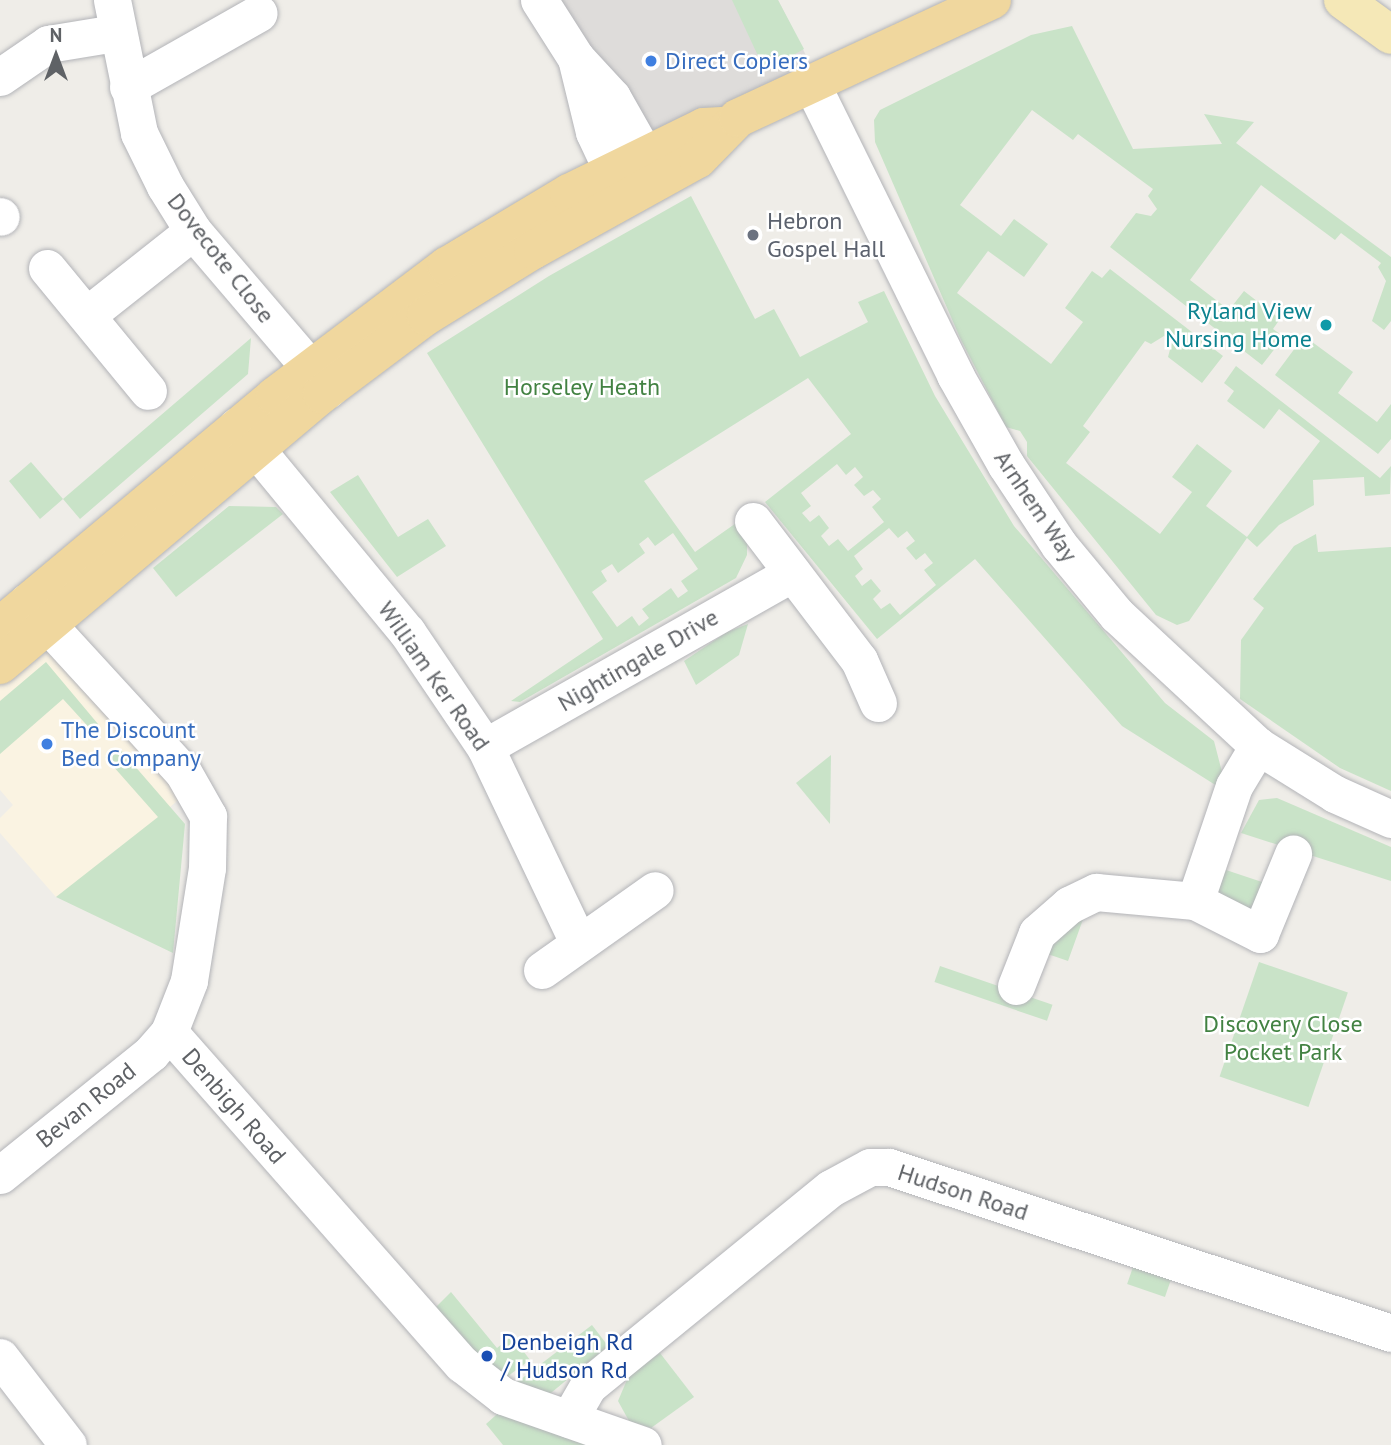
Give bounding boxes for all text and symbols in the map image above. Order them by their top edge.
north arrow [21,21,91,91]
text: N [50,23,62,47]
place label: Direct Copiers [665,47,808,75]
marker: Direct Copiers [643,53,659,69]
street label: Dovecote Close [161,187,281,329]
place label: Hebron Gospel Hall [767,207,885,263]
marker: Hebron Gospel Hall [745,227,761,243]
place label: Ryland View Nursing Home [1165,297,1312,353]
marker: Ryland View Nursing Home [1318,317,1334,333]
park label: Horseley Heath [503,373,661,401]
street label: Arnhem Way [988,445,1084,567]
street label: William Ker Road [372,596,496,756]
street label: Nightingale Drive [553,602,723,718]
place label: The Discount Bed Company [61,716,201,772]
marker: The Discount Bed Company [39,736,55,752]
park label: Discovery Close Pocket Park [1203,1010,1363,1066]
street label: Denbigh Road [176,1042,292,1170]
street label: Bevan Road [31,1056,141,1154]
street label: Hudson Road [894,1157,1032,1227]
place label: Denbeigh Rd / Hudson Rd [501,1328,633,1384]
marker: Denbeigh Rd / Hudson Rd [479,1348,495,1364]

